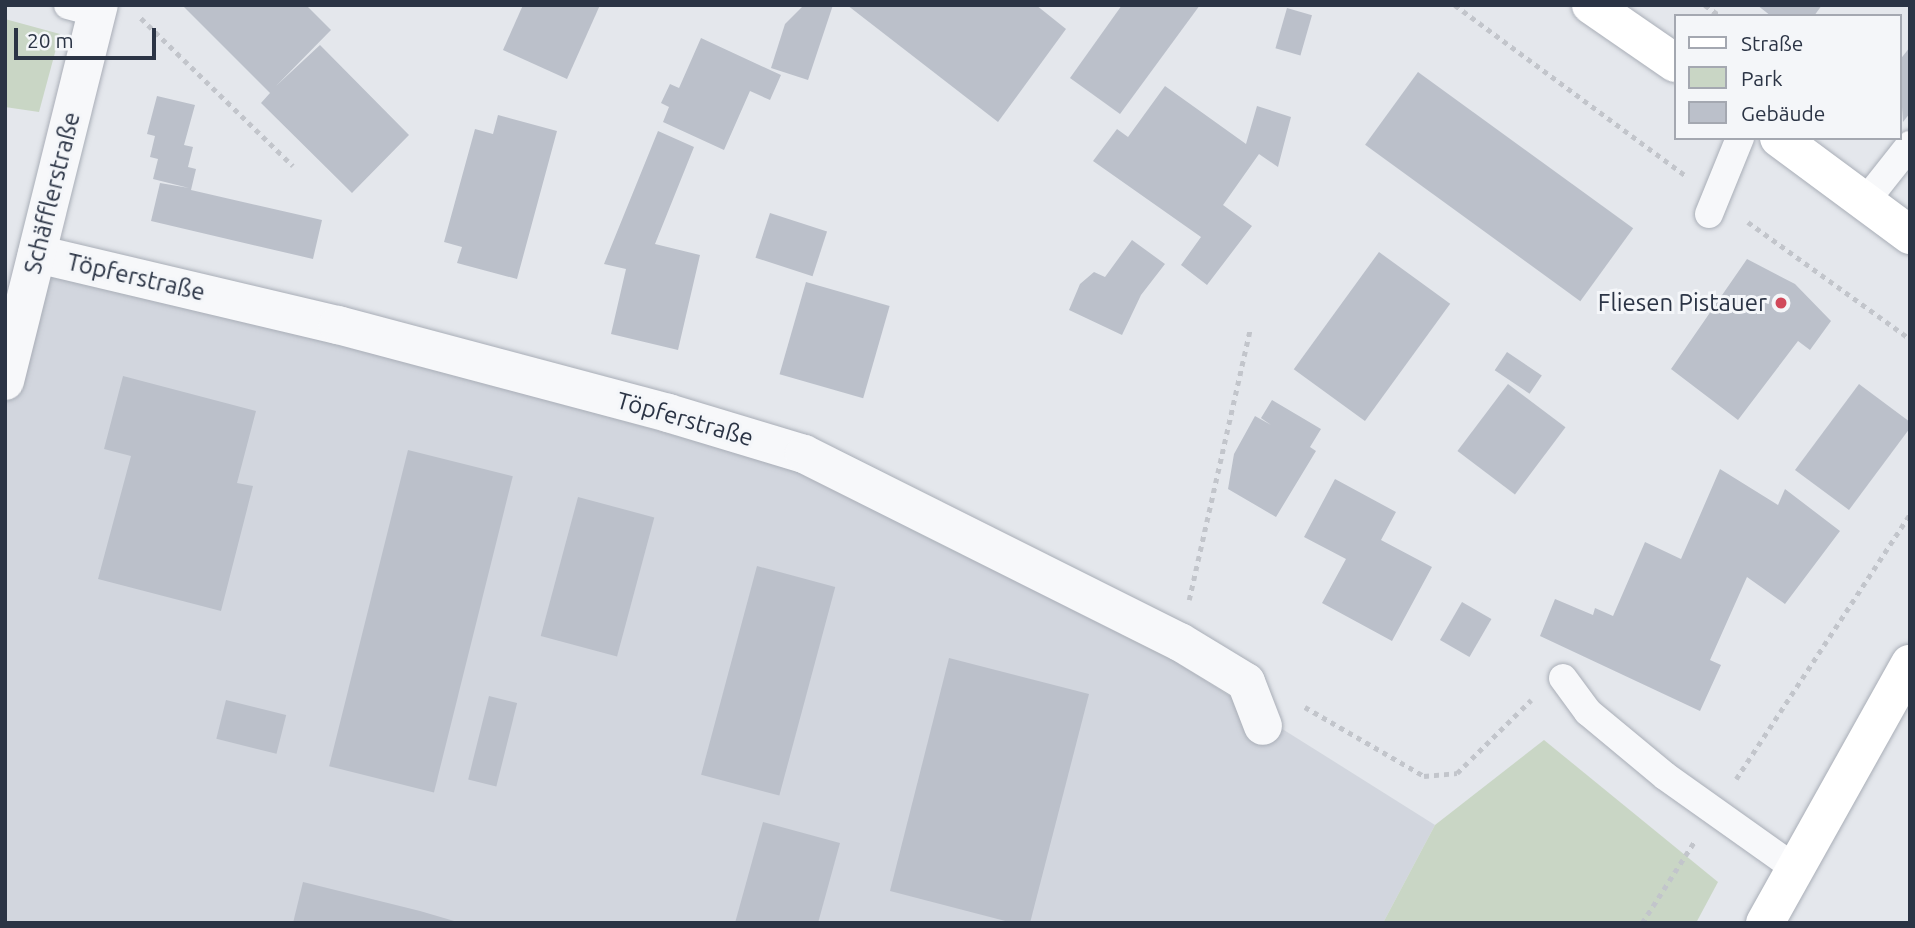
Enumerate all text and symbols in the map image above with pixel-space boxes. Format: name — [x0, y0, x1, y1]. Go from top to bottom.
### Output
scale bar — [18, 14, 159, 58]
legend — [1674, 14, 1901, 140]
text: 20 m — [27, 28, 74, 52]
text: Straße — [1741, 31, 1803, 55]
text: Park — [1741, 66, 1783, 90]
text: Gebäude — [1741, 101, 1825, 125]
street label: Schäfflerstraße — [18, 109, 86, 277]
street label: Töpferstraße — [64, 247, 208, 307]
place label: Fliesen Pistauer — [1598, 289, 1767, 317]
marker: Fliesen Pistauer — [1773, 295, 1789, 311]
street label: Töpferstraße — [613, 386, 757, 452]

